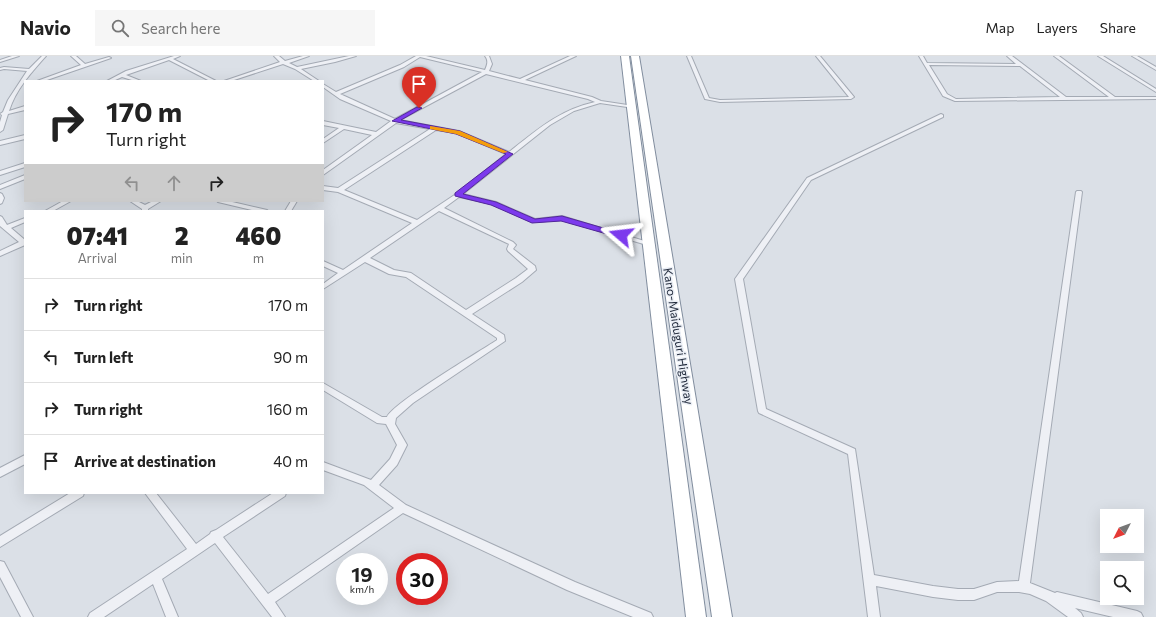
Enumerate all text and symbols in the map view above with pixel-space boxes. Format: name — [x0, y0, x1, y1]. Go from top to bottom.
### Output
search box — [95, 10, 375, 46]
text: Navio — [20, 16, 71, 39]
icon: search — [109, 17, 131, 39]
text: Search here — [141, 19, 220, 37]
text: Map — [986, 19, 1014, 36]
text: Layers — [1036, 19, 1078, 36]
text: Share — [1100, 19, 1136, 36]
pin — [402, 67, 436, 108]
icon: arrive — [408, 73, 430, 95]
text: 170 m — [106, 94, 182, 128]
icon: right — [40, 96, 92, 148]
text: Turn right — [106, 128, 186, 150]
icon: left — [121, 172, 143, 194]
icon: ahead — [163, 172, 185, 194]
icon: right — [205, 172, 227, 194]
position arrow — [600, 214, 642, 256]
text: 07:41 — [67, 221, 128, 250]
text: 2 — [175, 221, 189, 250]
text: 460 — [235, 221, 281, 250]
text: Arrival — [78, 250, 117, 266]
text: min — [171, 250, 193, 266]
text: m — [253, 250, 264, 266]
street label: Kano-Maiduguri Highway — [661, 267, 697, 405]
icon: right — [40, 294, 62, 316]
text: Turn right — [74, 296, 143, 314]
text: 170 m — [268, 296, 308, 314]
icon: left — [40, 346, 62, 368]
text: Turn left — [74, 348, 133, 366]
text: 90 m — [273, 348, 308, 366]
icon: right — [40, 398, 62, 420]
text: Turn right — [74, 400, 143, 418]
text: 160 m — [267, 400, 308, 418]
icon: arrive — [40, 450, 62, 472]
text: Arrive at destination — [74, 452, 216, 470]
text: 40 m — [273, 452, 308, 470]
north arrow — [1100, 509, 1144, 553]
map controls — [1100, 509, 1144, 605]
speed limit sign: 30 — [396, 553, 448, 605]
button: search — [1100, 561, 1144, 605]
text: 19 — [351, 562, 373, 586]
text: km/h — [350, 583, 374, 595]

